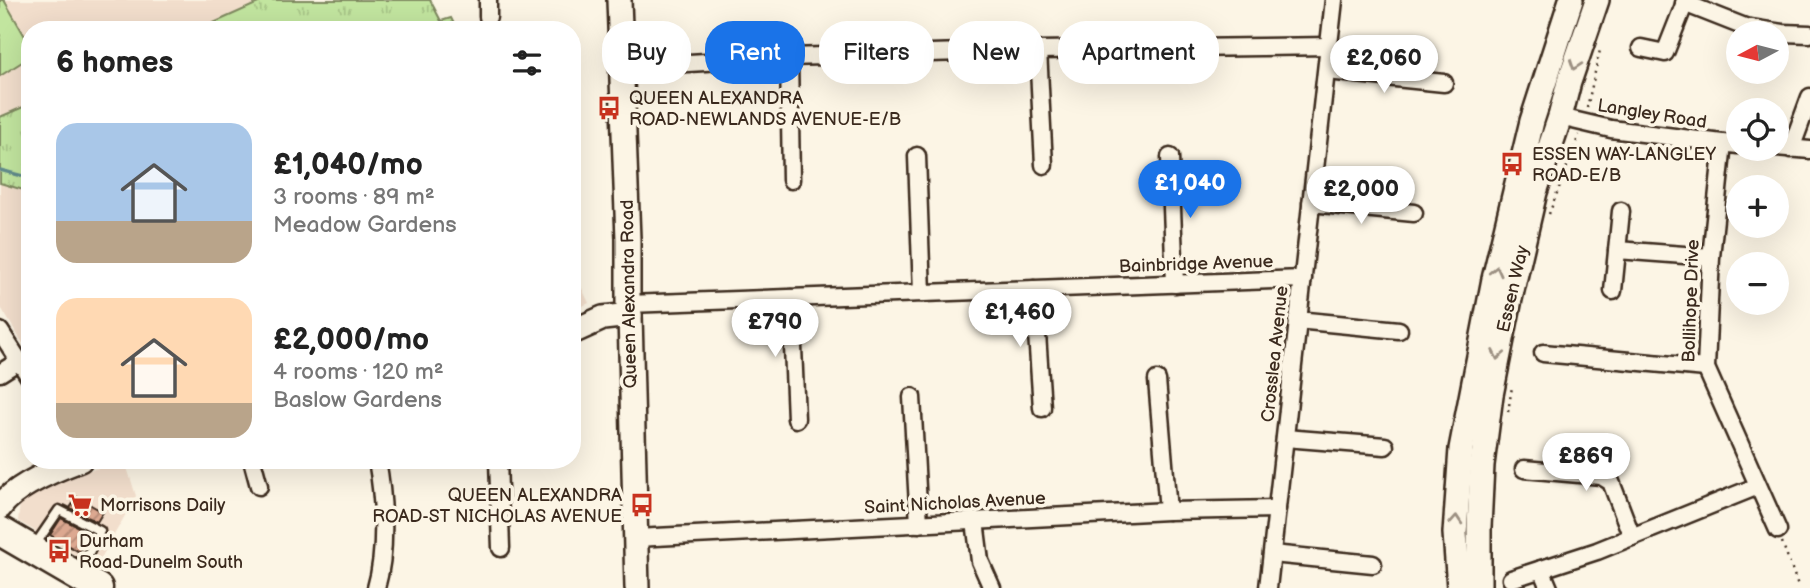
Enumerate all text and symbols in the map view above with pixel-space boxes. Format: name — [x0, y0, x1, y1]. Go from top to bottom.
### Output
chip: Buy — [602, 21, 691, 84]
chip: Rent — [705, 21, 805, 84]
chip: Filters — [819, 21, 934, 84]
chip: New — [948, 21, 1044, 84]
chip: Apartment — [1058, 21, 1219, 84]
north arrow — [1726, 21, 1788, 84]
map controls — [1726, 21, 1789, 315]
pin: £2,060 — [1327, 36, 1441, 95]
icon: filters — [508, 44, 546, 82]
text: £2,060 — [1346, 44, 1422, 72]
text: 6 homes — [56, 45, 173, 81]
one-way arrow — [1569, 58, 1583, 70]
place label: QUEEN ALEXANDRA ROAD-NEWLANDS AVENUE-E/B — [629, 88, 901, 130]
bus stop icon: QUEEN ALEXANDRA ROAD-NEWLANDS AVENUE-E/B — [595, 94, 623, 122]
street label: Langley Road — [1596, 95, 1708, 133]
button: locate — [1726, 98, 1789, 161]
place label: ESSEN WAY-LANGLEY ROAD-E/B — [1532, 144, 1716, 186]
text: £1,040/mo — [273, 147, 423, 183]
bus stop icon: ESSEN WAY-LANGLEY ROAD-E/B — [1498, 150, 1526, 178]
icon: home — [112, 151, 196, 235]
pin: £1,040 — [1133, 160, 1247, 220]
pin: £2,000 — [1304, 166, 1418, 226]
text: £1,040 — [1154, 169, 1226, 197]
text: £2,000 — [1323, 175, 1399, 203]
button: + — [1726, 175, 1789, 238]
text: 3 rooms · 89 m² — [273, 183, 435, 211]
street label: Queen Alexandra Road — [617, 199, 641, 389]
text: Meadow Gardens — [273, 211, 457, 239]
street label: Bollihope Drive — [1678, 239, 1704, 363]
street label: Essen Way — [1493, 243, 1533, 334]
street label: Bainbridge Avenue — [1118, 251, 1274, 277]
button: − — [1726, 252, 1789, 315]
one-way arrow — [1488, 266, 1502, 278]
street label: Crosslea Avenue — [1257, 284, 1293, 423]
pin: £1,460 — [963, 290, 1077, 349]
text: £1,460 — [985, 298, 1055, 326]
pin: £790 — [734, 300, 816, 359]
text: £790 — [748, 308, 802, 336]
text: £2,000/mo — [273, 322, 429, 358]
icon: home — [112, 326, 196, 410]
one-way arrow — [1492, 349, 1507, 361]
text: 4 rooms · 120 m² — [273, 358, 444, 386]
text: Baslow Gardens — [273, 386, 442, 414]
pin: £869 — [1545, 434, 1627, 493]
text: £869 — [1558, 442, 1614, 470]
place label: QUEEN ALEXANDRA ROAD-ST NICHOLAS AVENUE — [372, 485, 622, 527]
street label: Saint Nicholas Avenue — [864, 488, 1047, 518]
supermarket icon: Morrisons Daily — [66, 491, 94, 519]
bus stop icon: QUEEN ALEXANDRA ROAD-ST NICHOLAS AVENUE — [628, 491, 656, 519]
place label: Morrisons Daily — [100, 495, 226, 516]
one-way arrow — [1448, 514, 1463, 525]
place label: Durham Road-Dunelm South — [79, 531, 243, 573]
bus stop icon: Durham Road-Dunelm South — [45, 537, 73, 565]

